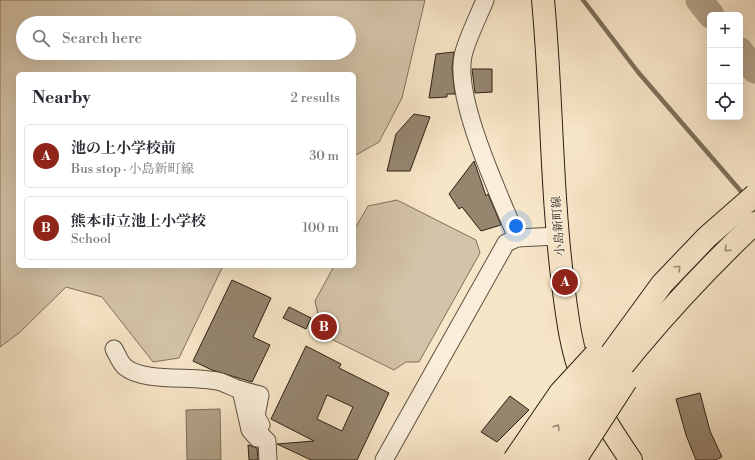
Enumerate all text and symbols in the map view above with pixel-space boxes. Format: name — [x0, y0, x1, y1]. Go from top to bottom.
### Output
map controls — [707, 12, 743, 120]
button: + — [707, 12, 743, 48]
search box — [16, 16, 356, 60]
icon: search — [30, 27, 52, 49]
text: Search here — [62, 29, 142, 48]
button: − — [707, 48, 743, 84]
button: locate — [707, 84, 743, 120]
text: Nearby — [32, 87, 91, 109]
text: 2 results — [291, 90, 340, 106]
text: 池の上小学校前 — [71, 139, 176, 158]
text: A — [41, 148, 51, 164]
text: 30 m — [309, 148, 339, 164]
text: Bus stop · 小島新町線 — [71, 161, 194, 177]
street label: 小島新町線 — [549, 196, 568, 256]
text: 熊本市立池上小学校 — [71, 212, 206, 231]
your location — [506, 216, 526, 236]
text: B — [41, 220, 51, 236]
text: 100 m — [303, 220, 339, 236]
text: School — [71, 231, 111, 247]
one-way arrow — [724, 245, 732, 252]
one-way arrow — [673, 265, 681, 273]
pin: A — [552, 267, 578, 297]
pin: B — [311, 312, 337, 342]
one-way arrow — [553, 424, 560, 431]

